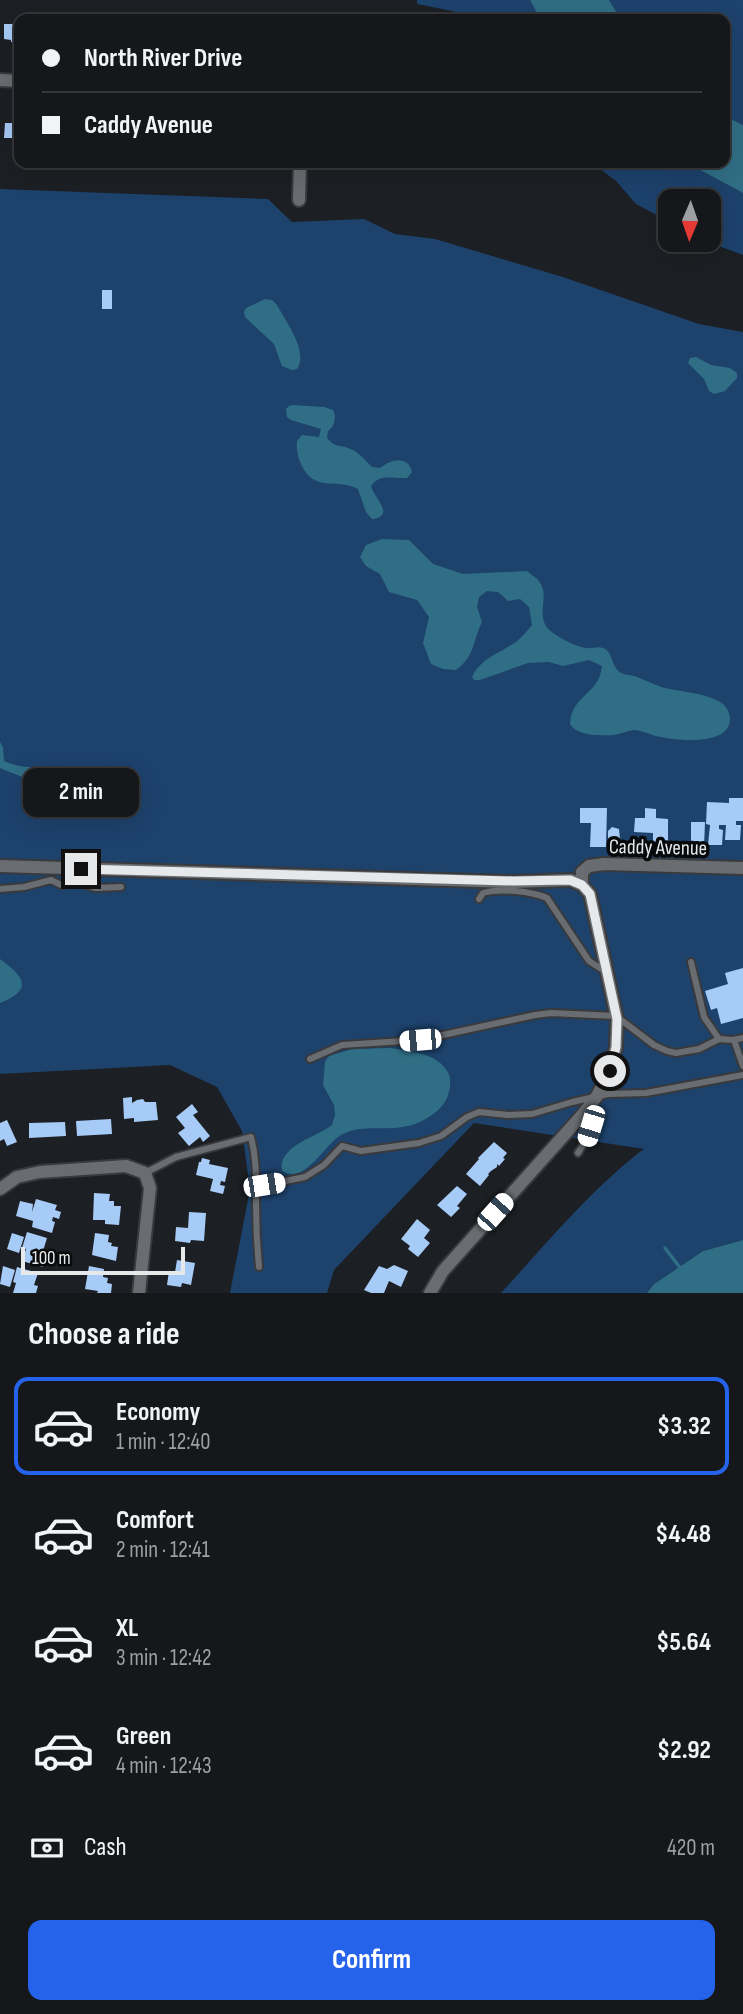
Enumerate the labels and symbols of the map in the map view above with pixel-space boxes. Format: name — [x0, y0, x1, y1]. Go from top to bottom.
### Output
north arrow — [658, 189, 721, 252]
callout: 2 min — [23, 768, 139, 816]
street label: Caddy Avenue — [609, 834, 707, 861]
route end — [65, 853, 97, 885]
car — [399, 1028, 442, 1052]
route start — [594, 1055, 626, 1087]
car — [575, 1103, 608, 1149]
car — [242, 1171, 287, 1199]
car — [474, 1189, 517, 1235]
scale bar — [21, 1244, 186, 1276]

